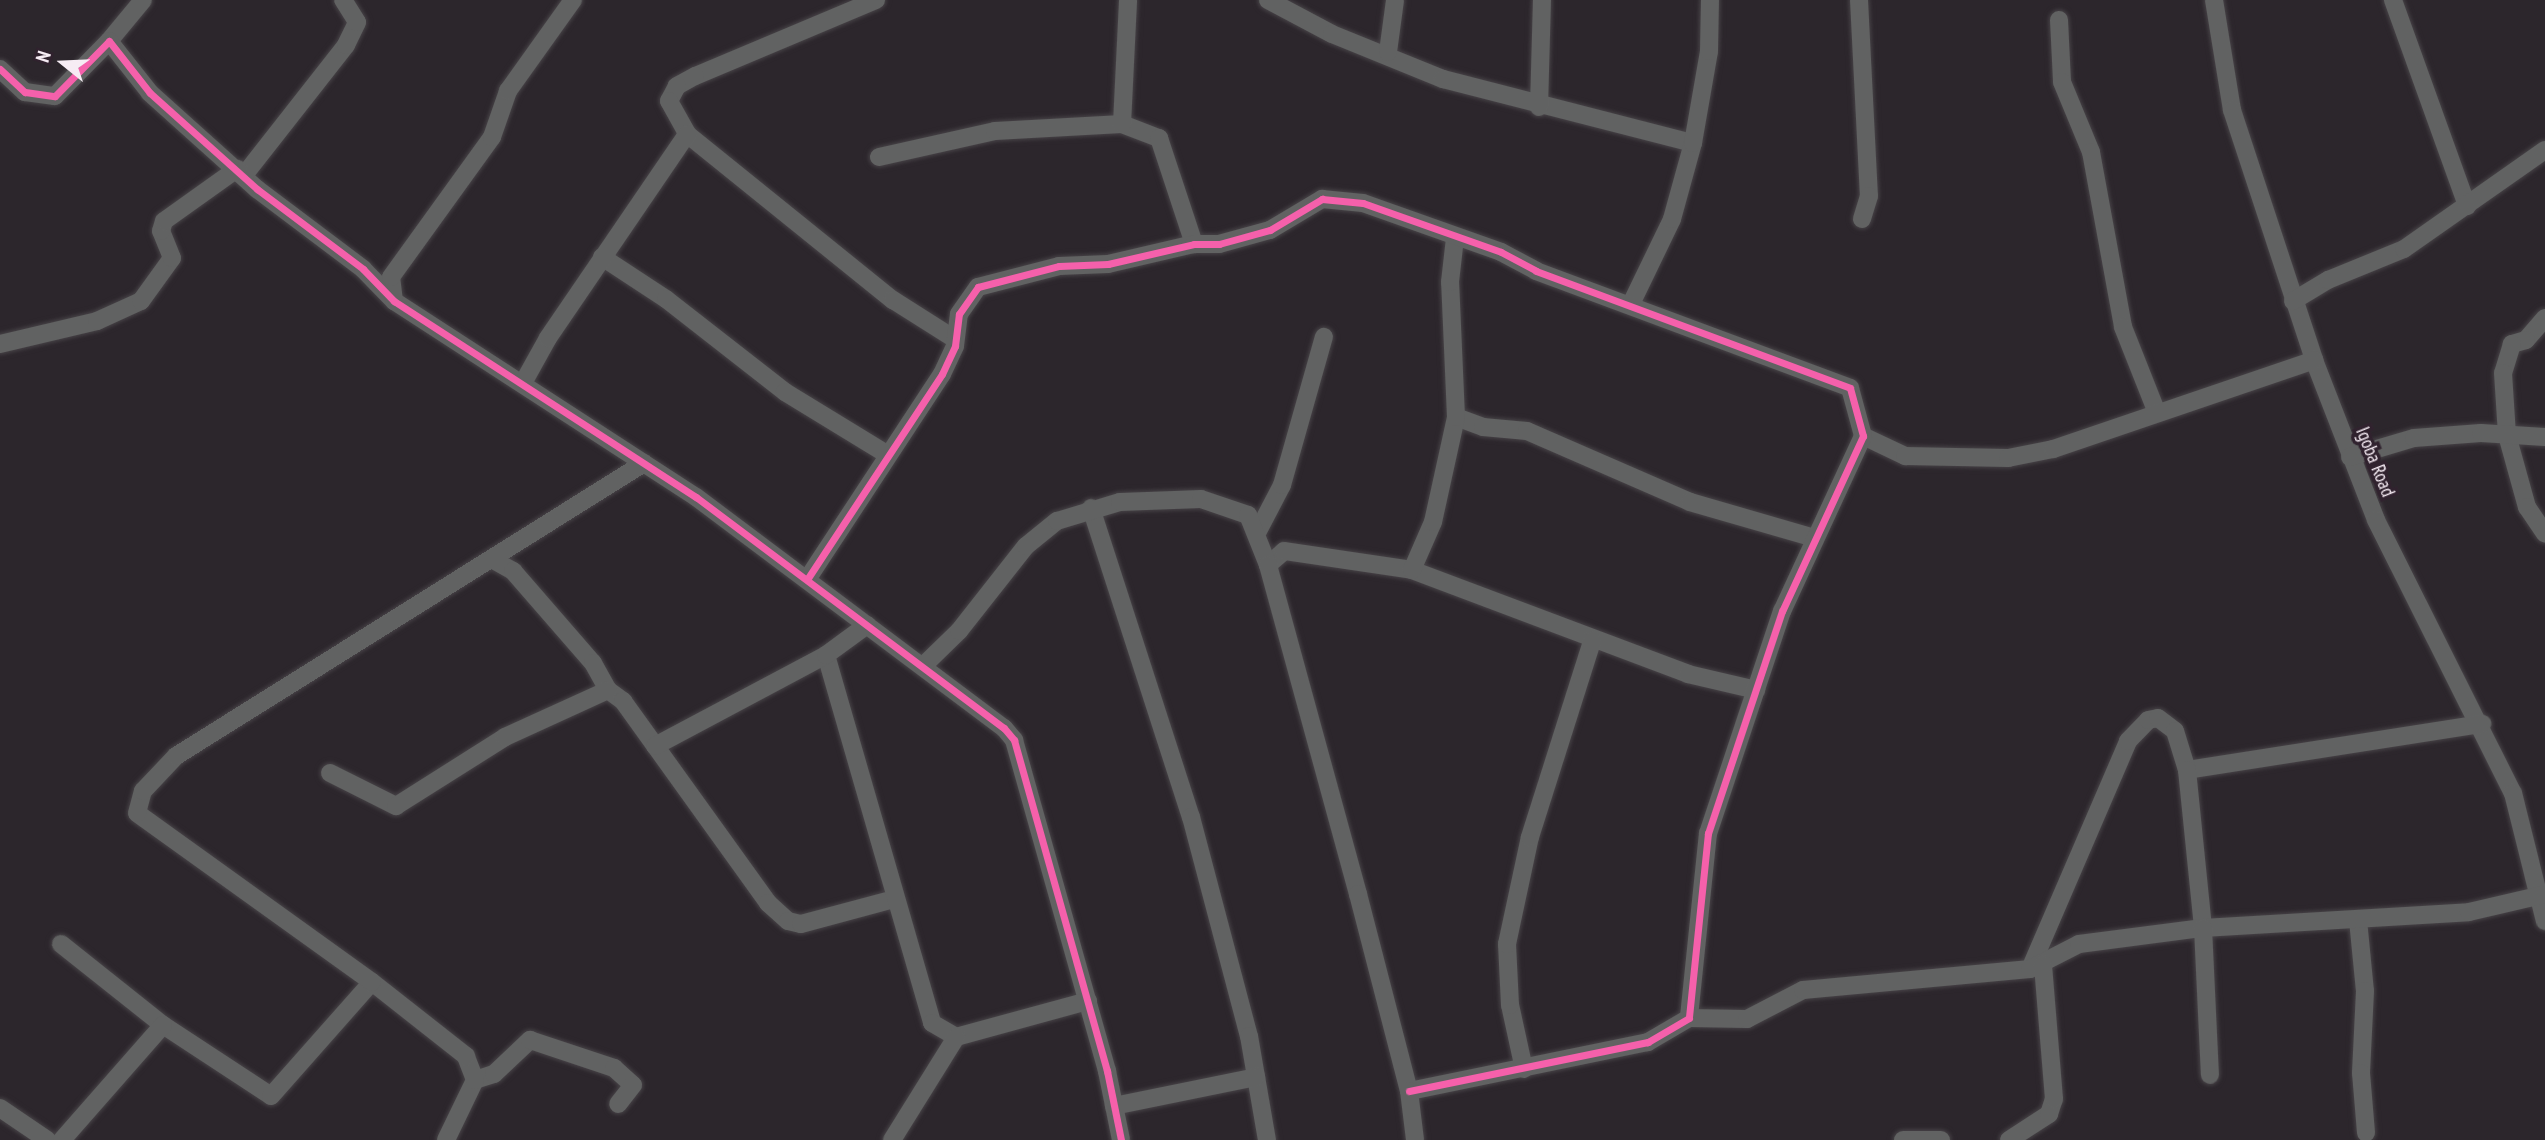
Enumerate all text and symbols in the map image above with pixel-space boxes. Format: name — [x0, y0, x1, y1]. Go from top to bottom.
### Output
north arrow — [28, 28, 98, 98]
text: N — [30, 48, 56, 65]
street label: Igoba Road — [2351, 424, 2399, 500]

